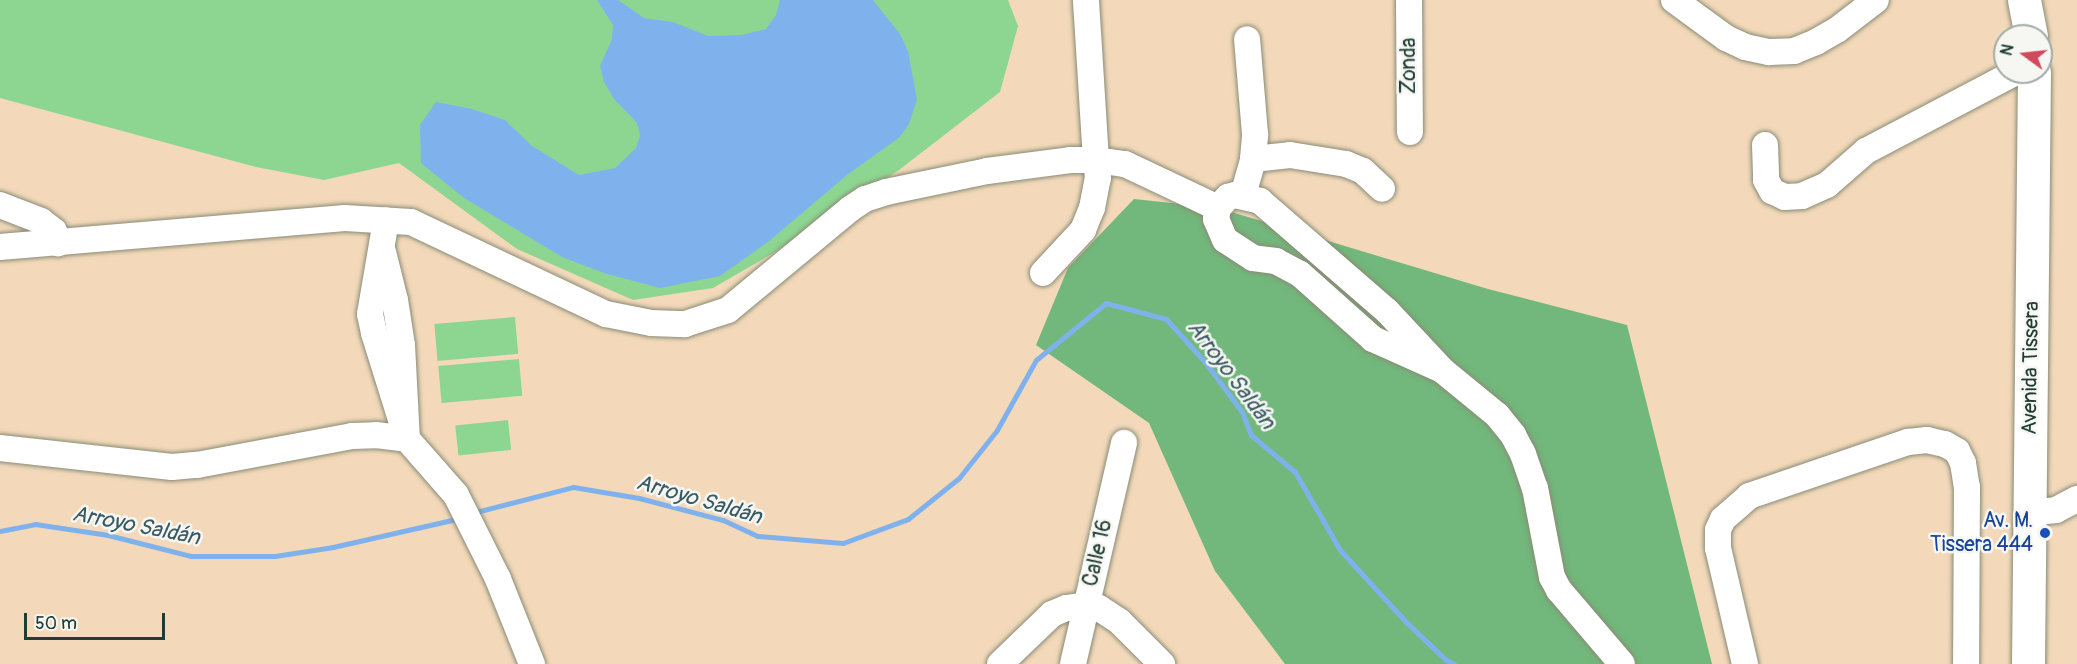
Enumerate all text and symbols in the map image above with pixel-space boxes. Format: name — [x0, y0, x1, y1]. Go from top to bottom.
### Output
north arrow — [1993, 24, 2053, 84]
street label: Zonda — [1396, 38, 1422, 94]
text: N — [1996, 42, 2019, 58]
street label: Avenida Tissera — [2017, 301, 2045, 435]
water label: Arroyo Saldán — [1182, 315, 1280, 435]
water label: Arroyo Saldán — [633, 470, 765, 530]
water label: Arroyo Saldán — [70, 501, 202, 551]
place label: Av. M. Tissera 444 — [1930, 508, 2033, 558]
street label: Calle 16 — [1078, 517, 1118, 589]
marker: Av. M. Tissera 444 — [2038, 526, 2052, 540]
scale bar — [27, 601, 168, 639]
text: 50 m — [35, 612, 77, 635]

